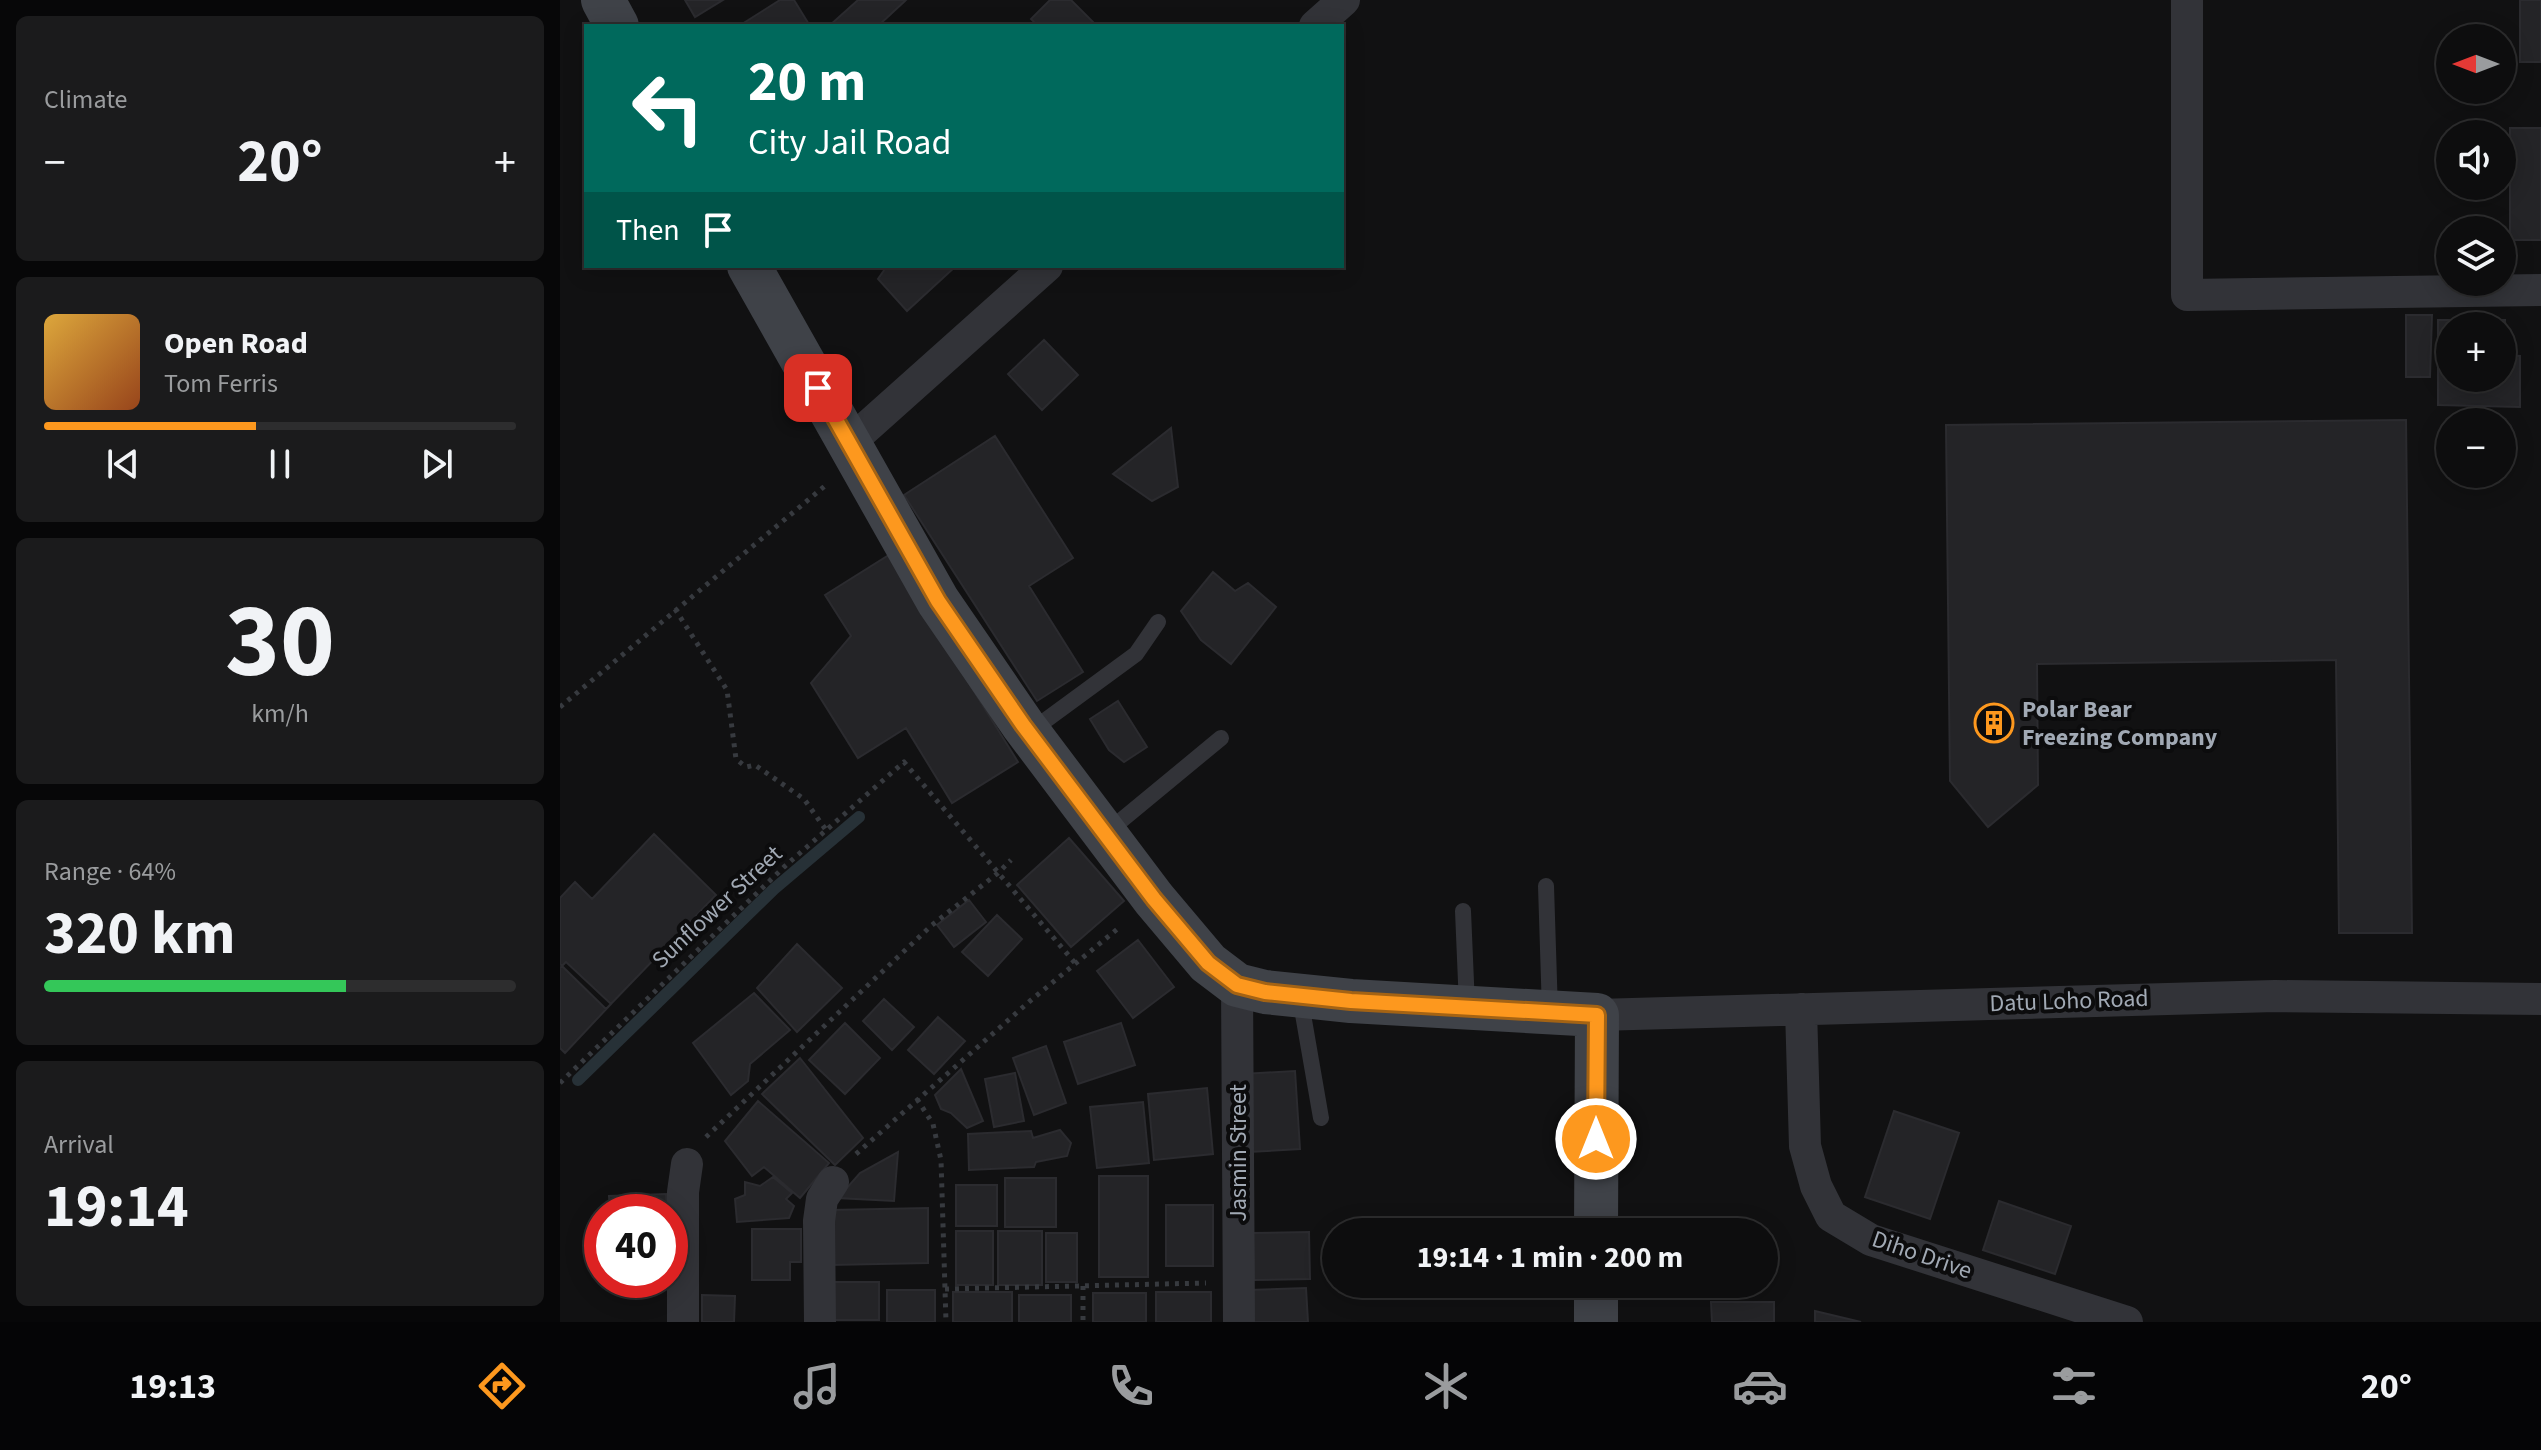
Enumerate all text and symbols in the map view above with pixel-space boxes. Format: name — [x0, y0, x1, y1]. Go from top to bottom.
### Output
north arrow — [2436, 24, 2516, 104]
map controls — [2436, 24, 2516, 488]
text: 20 m — [748, 43, 866, 122]
icon: left — [616, 56, 720, 160]
text: Climate — [44, 81, 128, 118]
text: City Jail Road — [748, 117, 951, 168]
text: 20° — [237, 120, 323, 205]
button: sound — [2436, 120, 2516, 200]
text: − — [44, 132, 66, 195]
text: + — [494, 132, 516, 195]
icon: arrive — [696, 208, 740, 252]
text: Then — [616, 209, 680, 252]
button: layers — [2436, 216, 2516, 296]
button: + — [2436, 312, 2516, 392]
text: Open Road — [164, 322, 308, 365]
pin — [784, 354, 852, 422]
text: Tom Ferris — [164, 365, 278, 402]
icon: arrive — [796, 366, 840, 410]
button: − — [2436, 408, 2516, 488]
icon: previous — [101, 442, 145, 486]
icon: pause — [258, 442, 302, 486]
icon: next — [415, 442, 459, 486]
text: 30 — [225, 569, 335, 717]
place label: Polar Bear Freezing Company — [2022, 692, 2218, 755]
text: km/h — [251, 695, 309, 732]
building icon: Polar Bear Freezing Company — [1973, 702, 2015, 744]
street label: Sunflower Street — [644, 837, 790, 977]
text: Range · 64% — [44, 853, 176, 890]
text: 320 km — [44, 892, 235, 977]
street label: Datu Loho Road — [1989, 981, 2149, 1021]
street label: Jasmin Street — [1221, 1084, 1256, 1222]
position arrow — [1554, 1097, 1638, 1181]
text: Arrival — [44, 1126, 114, 1163]
text: 19:14 — [44, 1165, 189, 1250]
speed limit sign: 40 — [584, 1194, 688, 1298]
street label: Diho Drive — [1867, 1222, 1977, 1288]
text: 19:14 · 1 min · 200 m — [1417, 1236, 1683, 1279]
icon: directions — [474, 1358, 530, 1414]
icon: music — [789, 1358, 845, 1414]
icon: phone — [1103, 1358, 1159, 1414]
icon: climate — [1418, 1358, 1474, 1414]
icon: car — [1732, 1358, 1788, 1414]
icon: filters — [2046, 1358, 2102, 1414]
text: 19:13 — [129, 1361, 216, 1412]
text: 20° — [2361, 1361, 2412, 1412]

